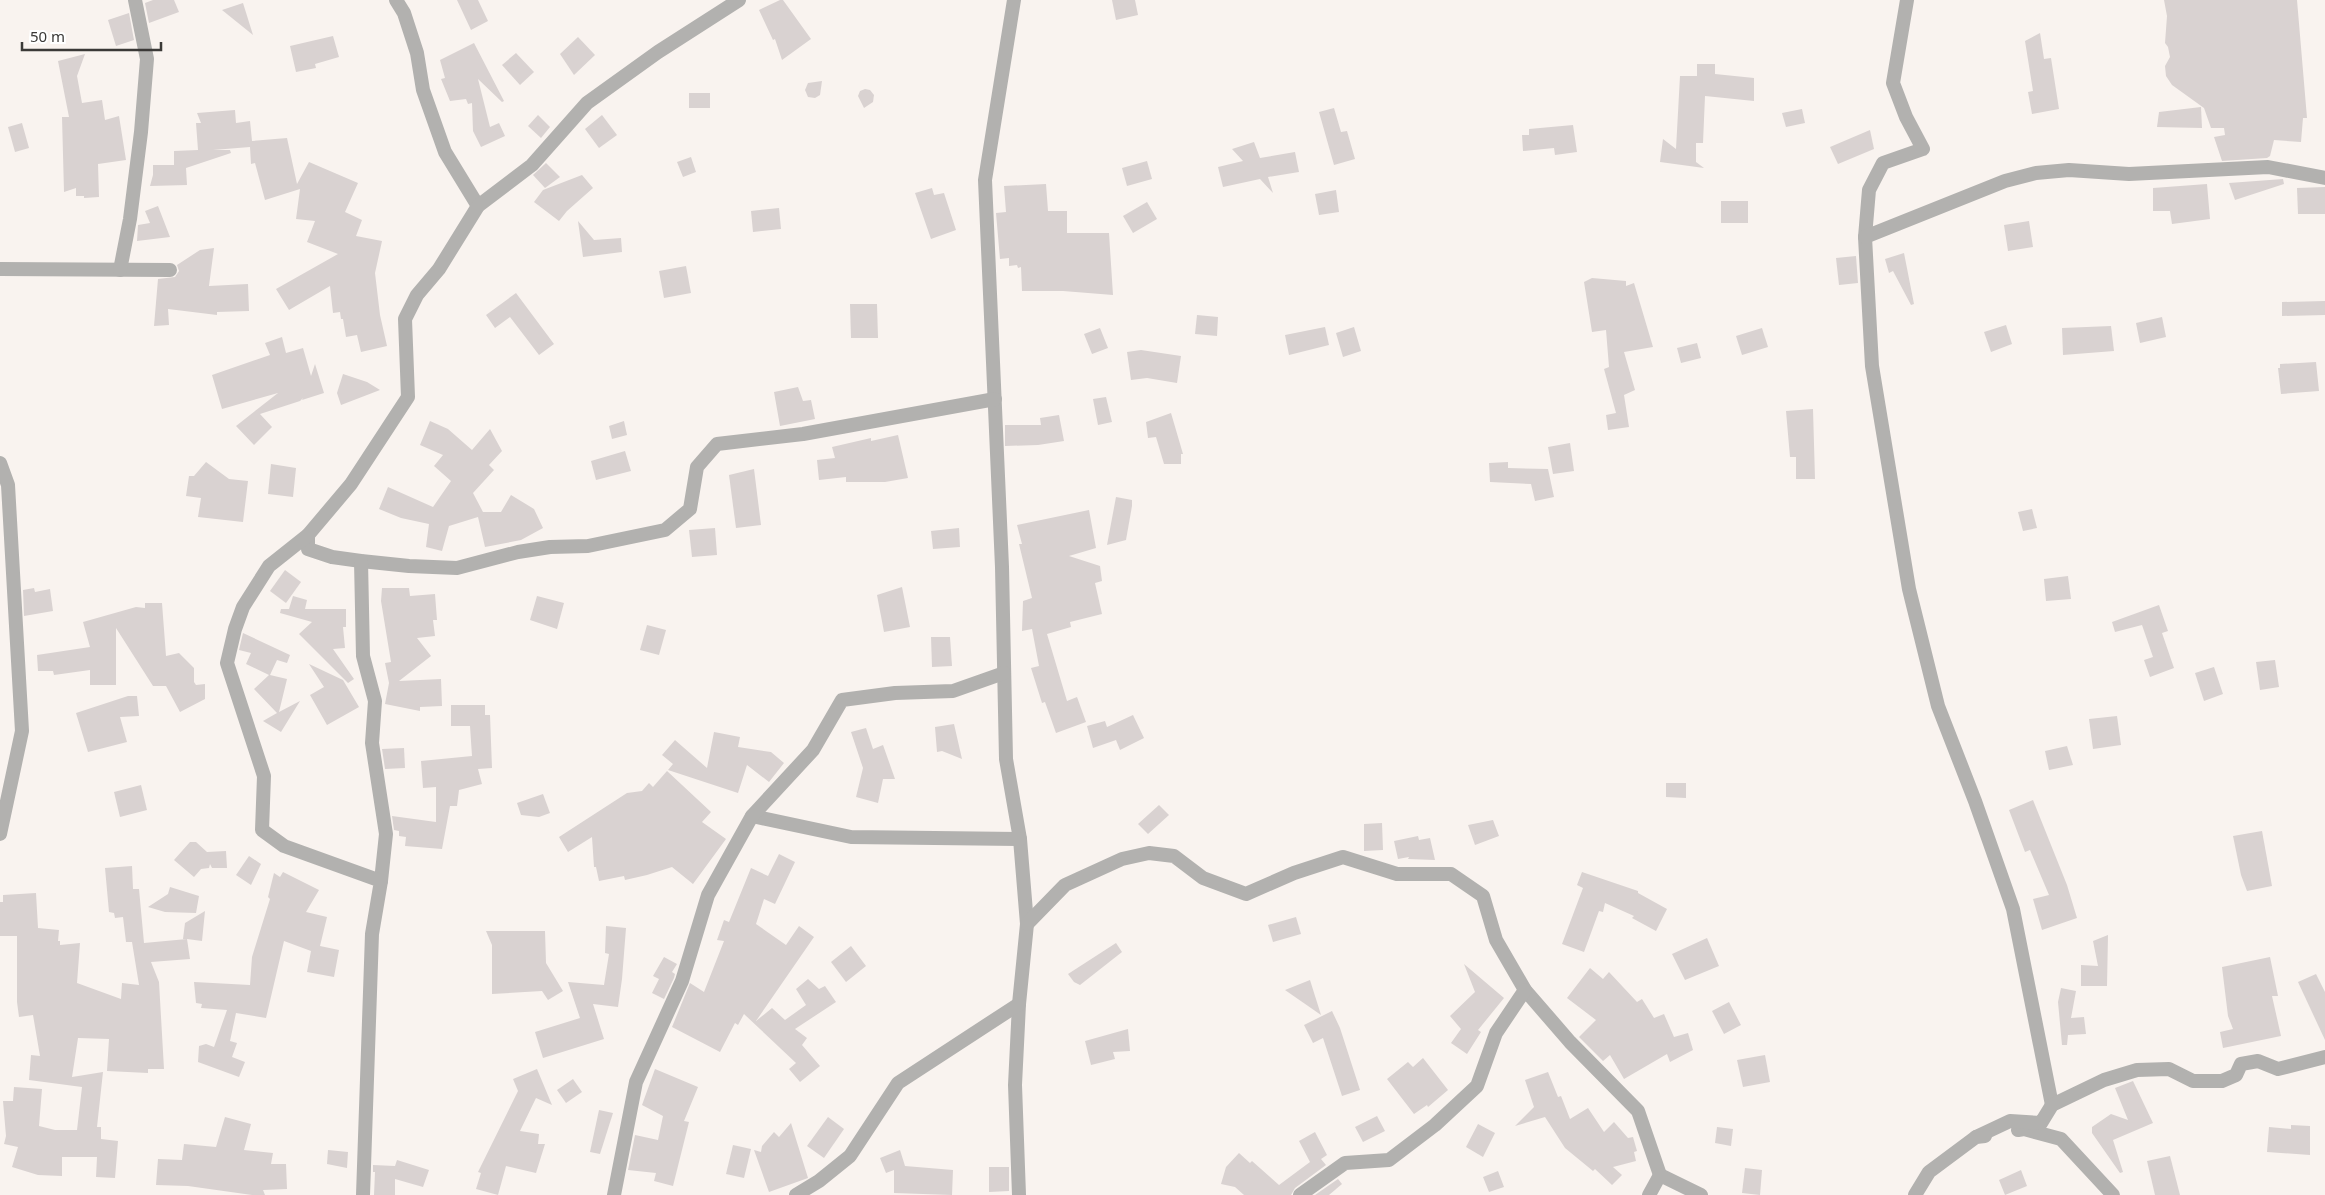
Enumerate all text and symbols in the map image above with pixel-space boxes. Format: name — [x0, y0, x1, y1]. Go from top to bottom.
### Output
scale bar — [22, 20, 161, 52]
text: 50 m — [30, 26, 65, 46]

